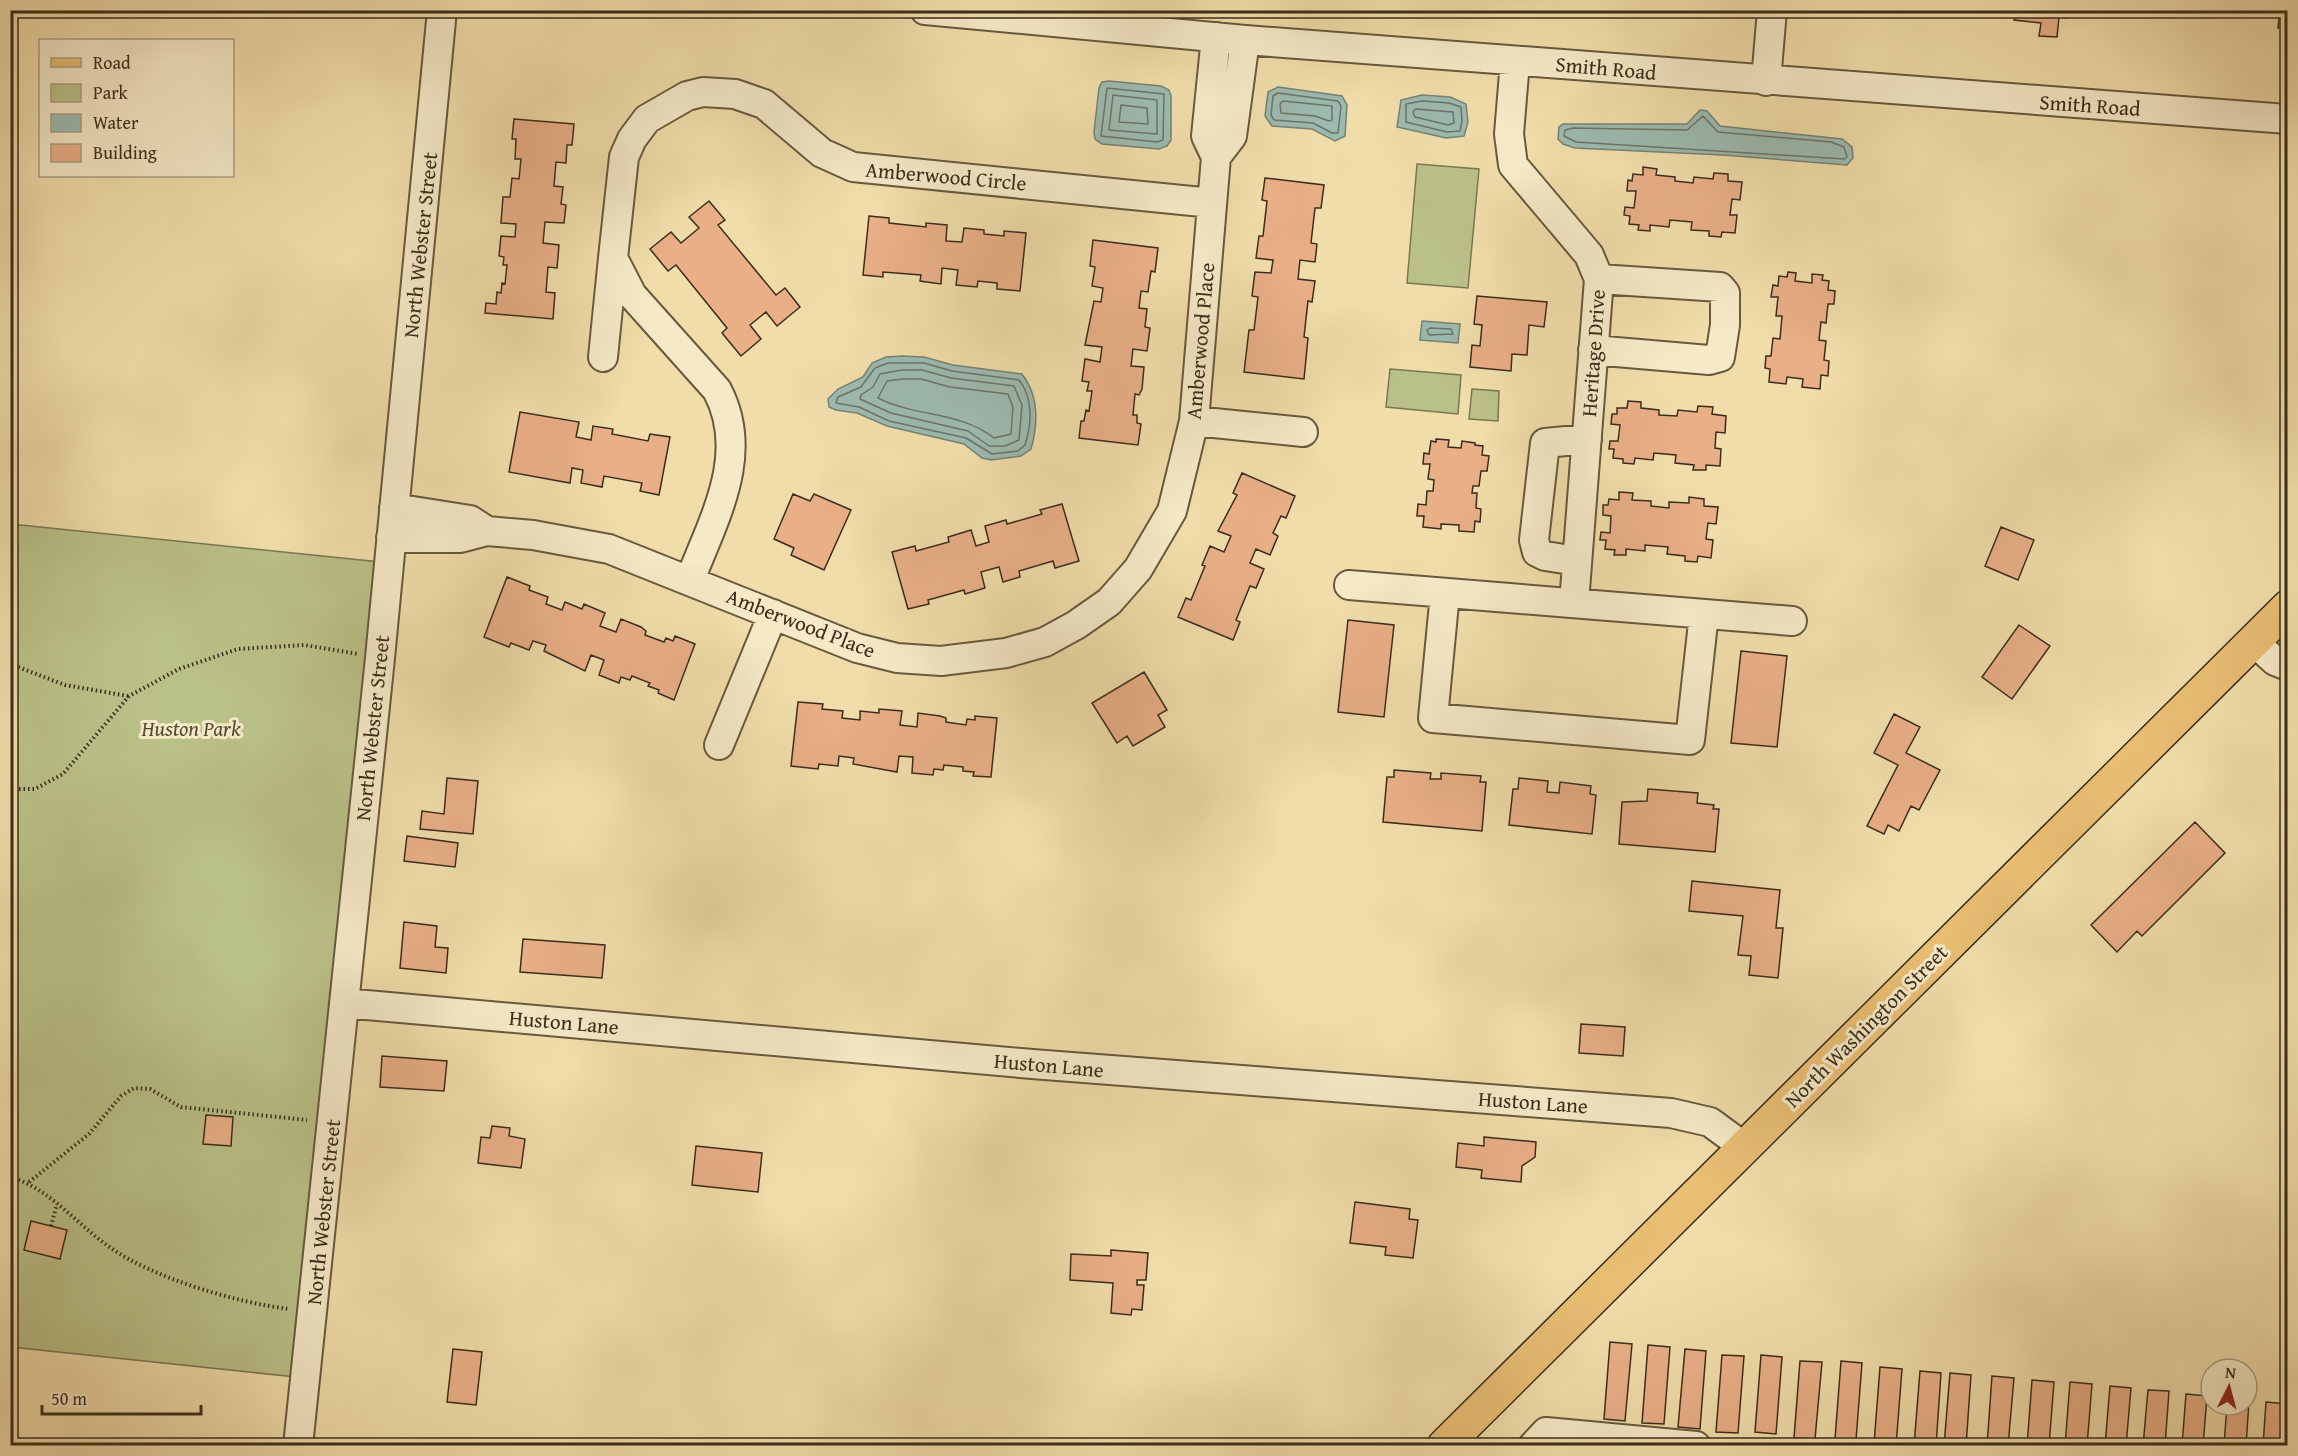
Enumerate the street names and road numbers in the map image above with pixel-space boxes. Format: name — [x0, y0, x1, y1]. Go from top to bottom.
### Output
street label: Smith Road — [1554, 48, 1658, 88]
street label: Smith Road — [2039, 86, 2142, 124]
street label: North Webster Street — [395, 150, 445, 339]
street label: Amberwood Circle — [864, 154, 1028, 198]
street label: Amberwood Place — [1178, 261, 1222, 421]
street label: Heritage Drive — [1573, 288, 1613, 418]
street label: Amberwood Place — [722, 580, 880, 666]
street label: North Webster Street — [347, 633, 397, 822]
street label: North Washington Street — [1777, 937, 1955, 1115]
street label: Huston Lane — [508, 1002, 620, 1042]
street label: Huston Lane — [993, 1045, 1105, 1085]
street label: Huston Lane — [1477, 1083, 1589, 1121]
street label: North Webster Street — [298, 1117, 348, 1306]

